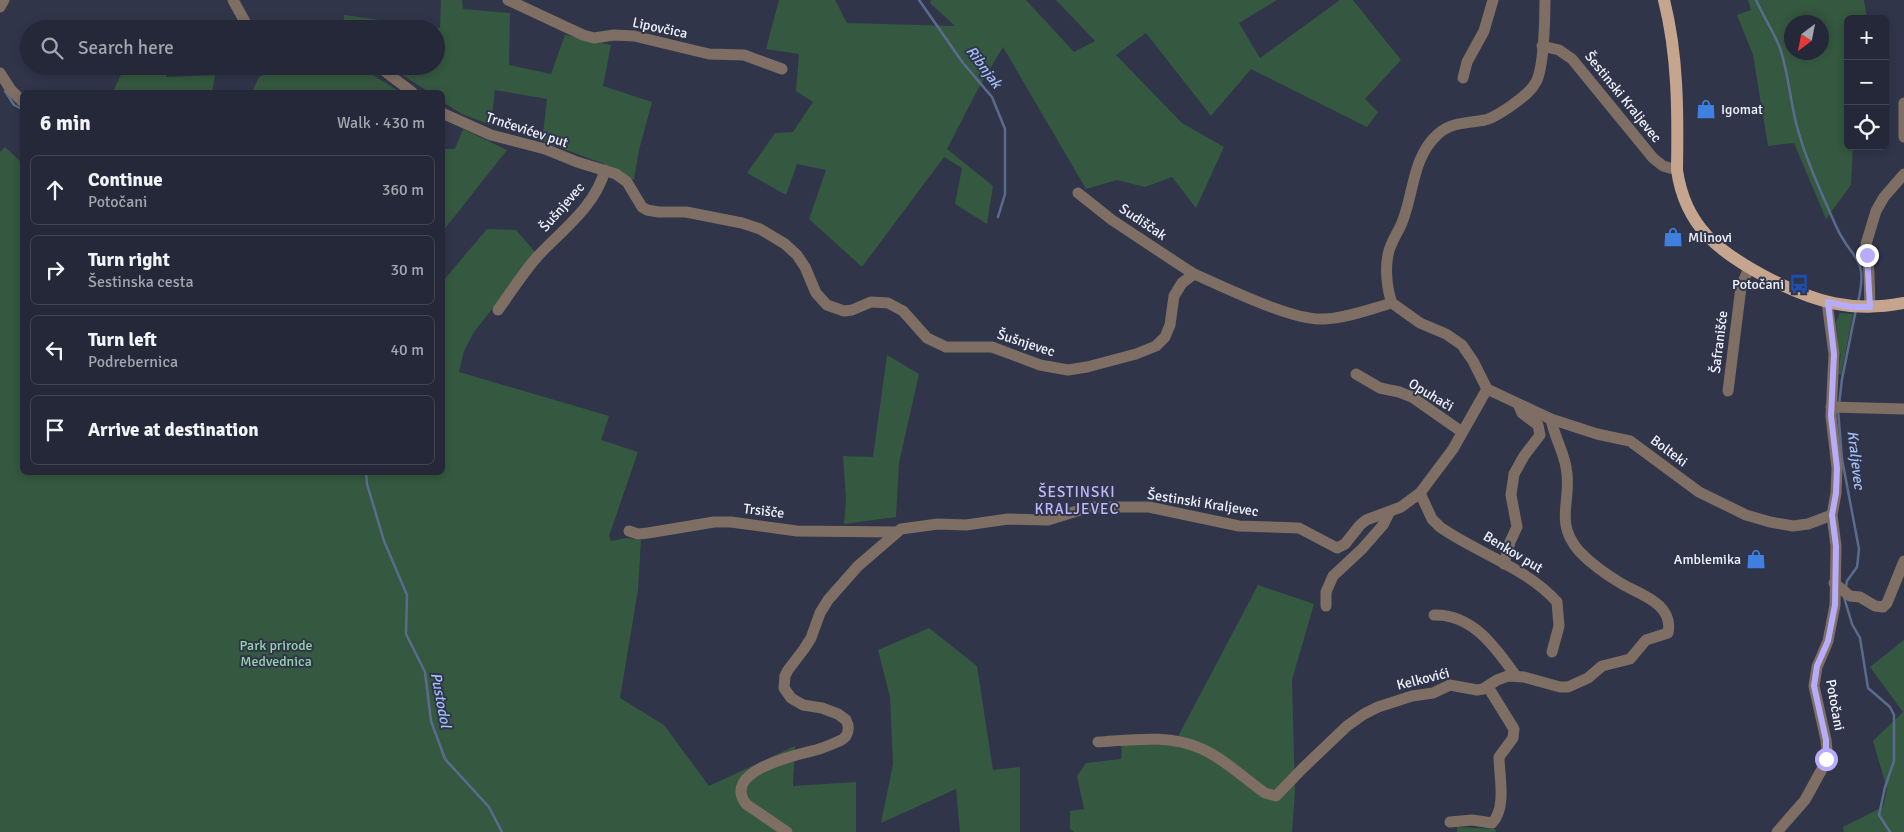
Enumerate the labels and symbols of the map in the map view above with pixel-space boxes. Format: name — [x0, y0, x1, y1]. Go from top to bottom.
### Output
street label: Lipovčica — [631, 14, 689, 42]
north arrow — [1784, 15, 1829, 60]
water label: Ribnjak — [962, 42, 1007, 93]
street label: Šestinski Kraljevec — [1581, 48, 1665, 146]
shop icon: Igomat — [1695, 98, 1717, 120]
place label: Igomat — [1721, 101, 1763, 118]
street label: Trnčevićev put — [484, 109, 570, 151]
street label: Šušnjevec — [536, 179, 588, 235]
street label: Sudiščak — [1116, 200, 1170, 244]
shop icon: Mlinovi — [1662, 226, 1684, 248]
place label: Mlinovi — [1688, 229, 1732, 246]
route end — [1856, 244, 1879, 267]
bus stop icon: Potočani — [1788, 273, 1810, 295]
place label: Potočani — [1732, 276, 1784, 293]
street label: Šafranišće — [1707, 310, 1731, 374]
street label: Šušnjevec — [995, 326, 1057, 360]
street label: Opuhači — [1405, 375, 1457, 415]
water label: Kraljevec — [1843, 430, 1869, 491]
street label: Bolteki — [1647, 432, 1691, 470]
district label: ŠESTINSKI KRALJEVEC — [1034, 482, 1120, 518]
street label: Šestinski Kraljevec — [1146, 486, 1260, 520]
street label: Trsišče — [743, 500, 785, 522]
street label: Benkov put — [1480, 528, 1546, 576]
shop icon: Amblemika — [1745, 548, 1767, 570]
place label: Amblemika — [1674, 551, 1741, 568]
park label: Park prirode Medvednica — [239, 637, 313, 670]
street label: Kelkovići — [1395, 664, 1451, 694]
water label: Pustodol — [427, 671, 455, 731]
street label: Potočani — [1822, 678, 1848, 732]
route start — [1815, 748, 1838, 771]

